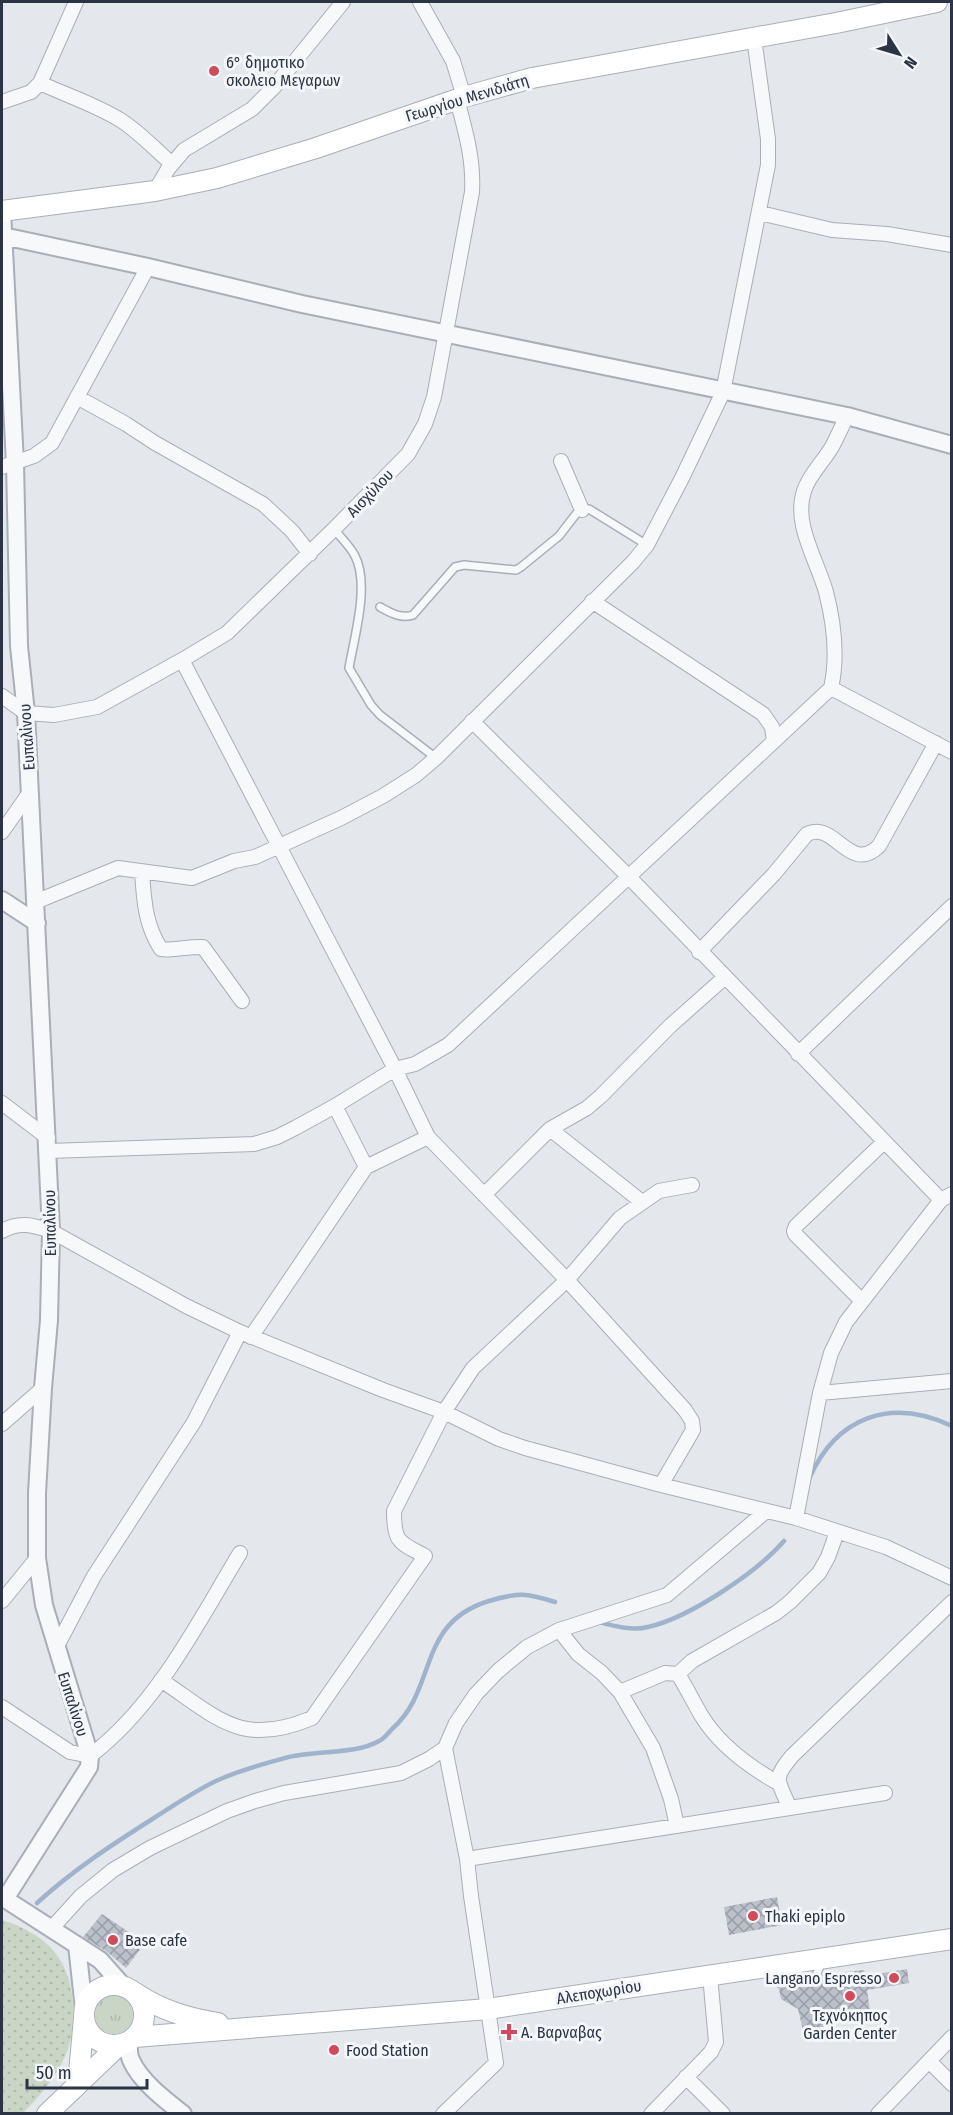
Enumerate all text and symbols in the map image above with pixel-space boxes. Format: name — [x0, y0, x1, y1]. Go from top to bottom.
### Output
north arrow — [869, 24, 929, 84]
place label: 6° δημοτικο σκολειο Μεγαρων — [226, 53, 340, 90]
text: N — [900, 53, 921, 72]
marker: 6° δημοτικο σκολειο Μεγαρων — [207, 64, 221, 78]
street label: Γεωργίου Μενιδιάτη — [403, 70, 531, 126]
street label: Αισχύλου — [343, 465, 397, 521]
street label: Ευπαλίνου — [15, 703, 39, 771]
street label: Ευπαλίνου — [40, 1189, 60, 1257]
street label: Ευπαλίνου — [54, 1669, 92, 1739]
place label: Thaki epiplo — [765, 1907, 845, 1926]
marker: Thaki epiplo — [746, 1909, 760, 1923]
place label: Base cafe — [125, 1931, 187, 1950]
marker: Base cafe — [106, 1933, 120, 1947]
place label: Langano Espresso — [765, 1969, 882, 1988]
marker: Langano Espresso — [887, 1971, 901, 1985]
street label: Αλεποχωρίου — [555, 1976, 643, 2008]
marker: Τεχνόκηπος Garden Center — [843, 1989, 857, 2003]
place label: Τεχνόκηπος Garden Center — [803, 2006, 897, 2043]
place label: Α. Βαρναβας — [521, 2023, 602, 2042]
marker: Α. Βαρναβας — [502, 2025, 516, 2039]
place label: Food Station — [346, 2041, 429, 2060]
marker: Food Station — [327, 2043, 341, 2057]
scale bar — [27, 2052, 147, 2090]
text: 50 m — [36, 2062, 72, 2084]

